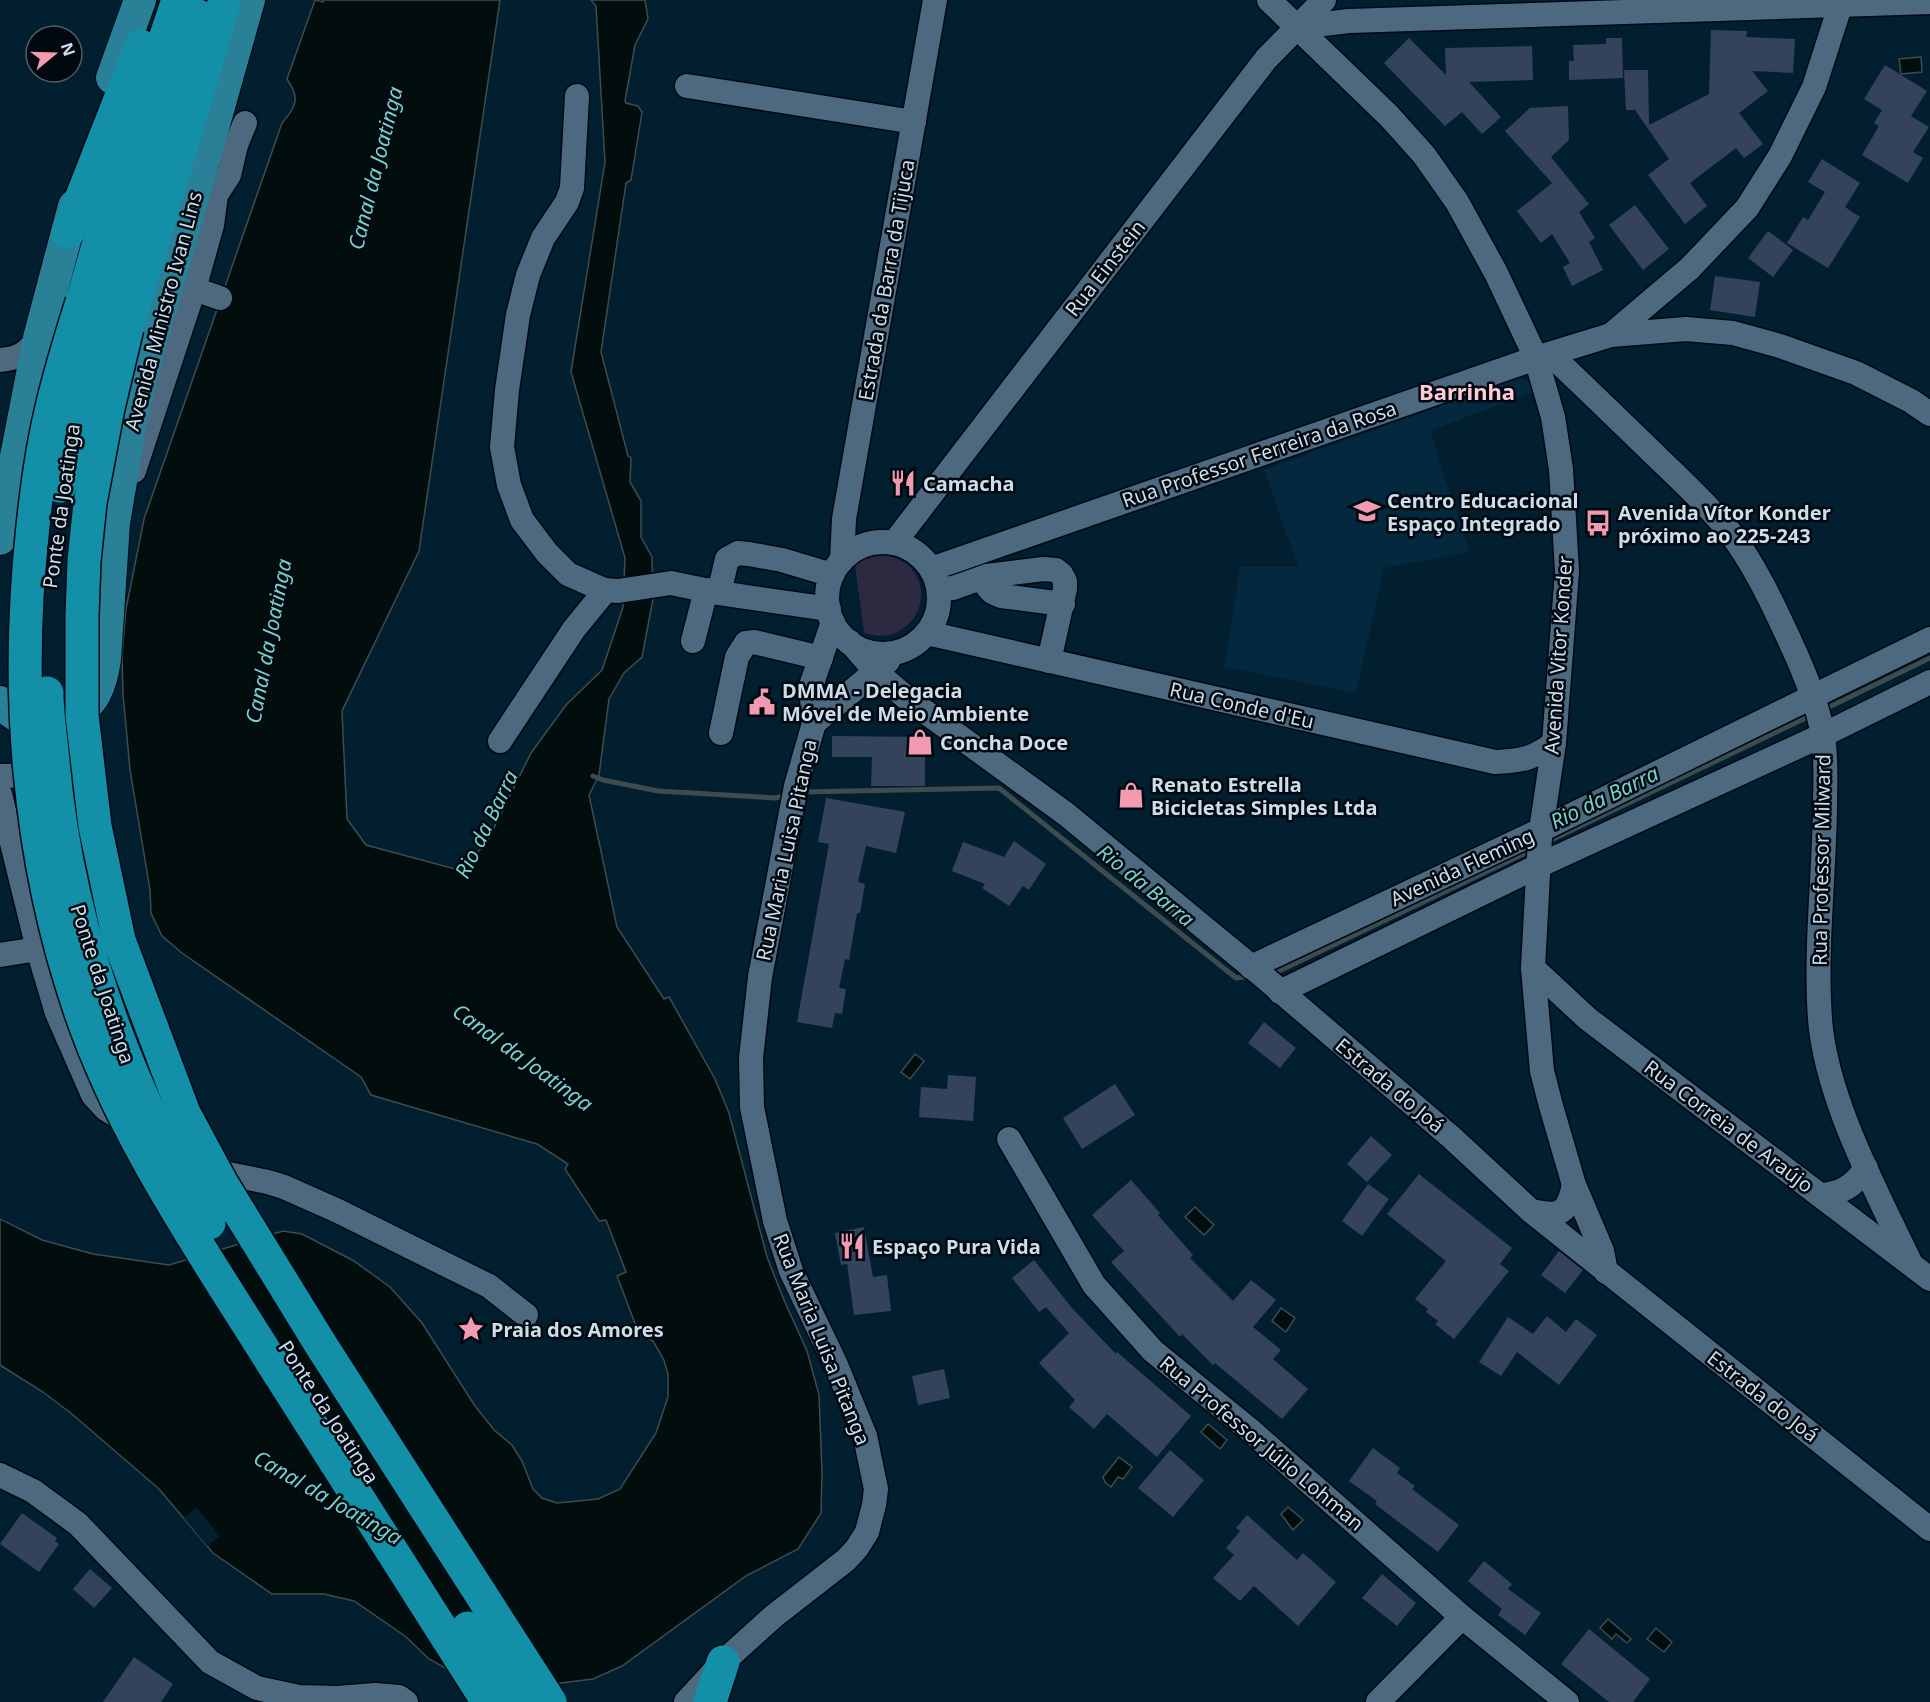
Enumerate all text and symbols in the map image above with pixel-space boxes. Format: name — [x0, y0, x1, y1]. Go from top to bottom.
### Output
north arrow — [24, 24, 84, 84]
text: N — [56, 39, 81, 59]
water label: Canal da Joatinga — [341, 84, 409, 252]
street label: Estrada da Barra da Tijuca — [851, 157, 921, 403]
street label: Avenida Ministro Ivan Lins — [118, 188, 208, 434]
street label: Rua Einstein — [1059, 214, 1151, 322]
district label: Barrinha — [1419, 376, 1515, 406]
street label: Rua Professor Ferreira da Rosa — [1118, 394, 1400, 514]
street label: Ponte da Joatinga — [36, 422, 86, 590]
restaurant icon: Camacha — [888, 468, 918, 498]
place label: Camacha — [923, 470, 1015, 497]
place label: Centro Educacional Espaço Integrado — [1387, 487, 1579, 537]
school or university icon: Centro Educacional Espaço Integrado — [1352, 496, 1382, 526]
place label: Avenida Vítor Konder próximo ao 225-243 — [1618, 499, 1831, 549]
bus stop icon: Avenida Vítor Konder próximo ao 225-243 — [1583, 508, 1613, 538]
street label: Avenida Vitor Konder — [1538, 555, 1578, 755]
water label: Canal da Joatinga — [238, 556, 298, 726]
street label: Rua Conde d'Eu — [1167, 675, 1317, 735]
place label: DMMA - Delegacia Móvel de Meio Ambiente — [782, 677, 1029, 727]
public building icon: DMMA - Delegacia Móvel de Meio Ambiente — [747, 687, 777, 717]
shop icon: Concha Doce — [905, 727, 935, 757]
place label: Concha Doce — [940, 729, 1068, 756]
street label: Rua Maria Luisa Pitanga — [749, 737, 823, 963]
street label: Rua Professor Milward — [1806, 754, 1836, 966]
water label: Rio da Barra — [1545, 759, 1663, 835]
water label: Rio da Barra — [448, 765, 524, 883]
place label: Renato Estrella Bicicletas Simples Ltda — [1151, 771, 1377, 821]
shop icon: Renato Estrella Bicicletas Simples Ltda — [1116, 780, 1146, 810]
street label: Avenida Fleming — [1386, 822, 1538, 912]
water label: Rio da Barra — [1092, 837, 1200, 933]
street label: Ponte da Joatinga — [65, 901, 141, 1067]
water label: Canal da Joatinga — [447, 997, 599, 1117]
street label: Estrada do Joá — [1330, 1032, 1450, 1138]
street label: Rua Correia de Araújo — [1639, 1053, 1819, 1199]
street label: Rua Maria Luisa Pitanga — [767, 1229, 877, 1449]
restaurant icon: Espaço Pura Vida — [837, 1231, 867, 1261]
place label: Espaço Pura Vida — [872, 1233, 1041, 1260]
place icon: Praia dos Amores — [456, 1314, 486, 1344]
place label: Praia dos Amores — [491, 1316, 664, 1343]
street label: Ponte da Joatinga — [272, 1335, 386, 1489]
street label: Estrada do Joá — [1702, 1344, 1824, 1448]
street label: Rua Professor Júlio Lohman — [1154, 1349, 1370, 1537]
water label: Canal da Joatinga — [249, 1443, 407, 1551]

